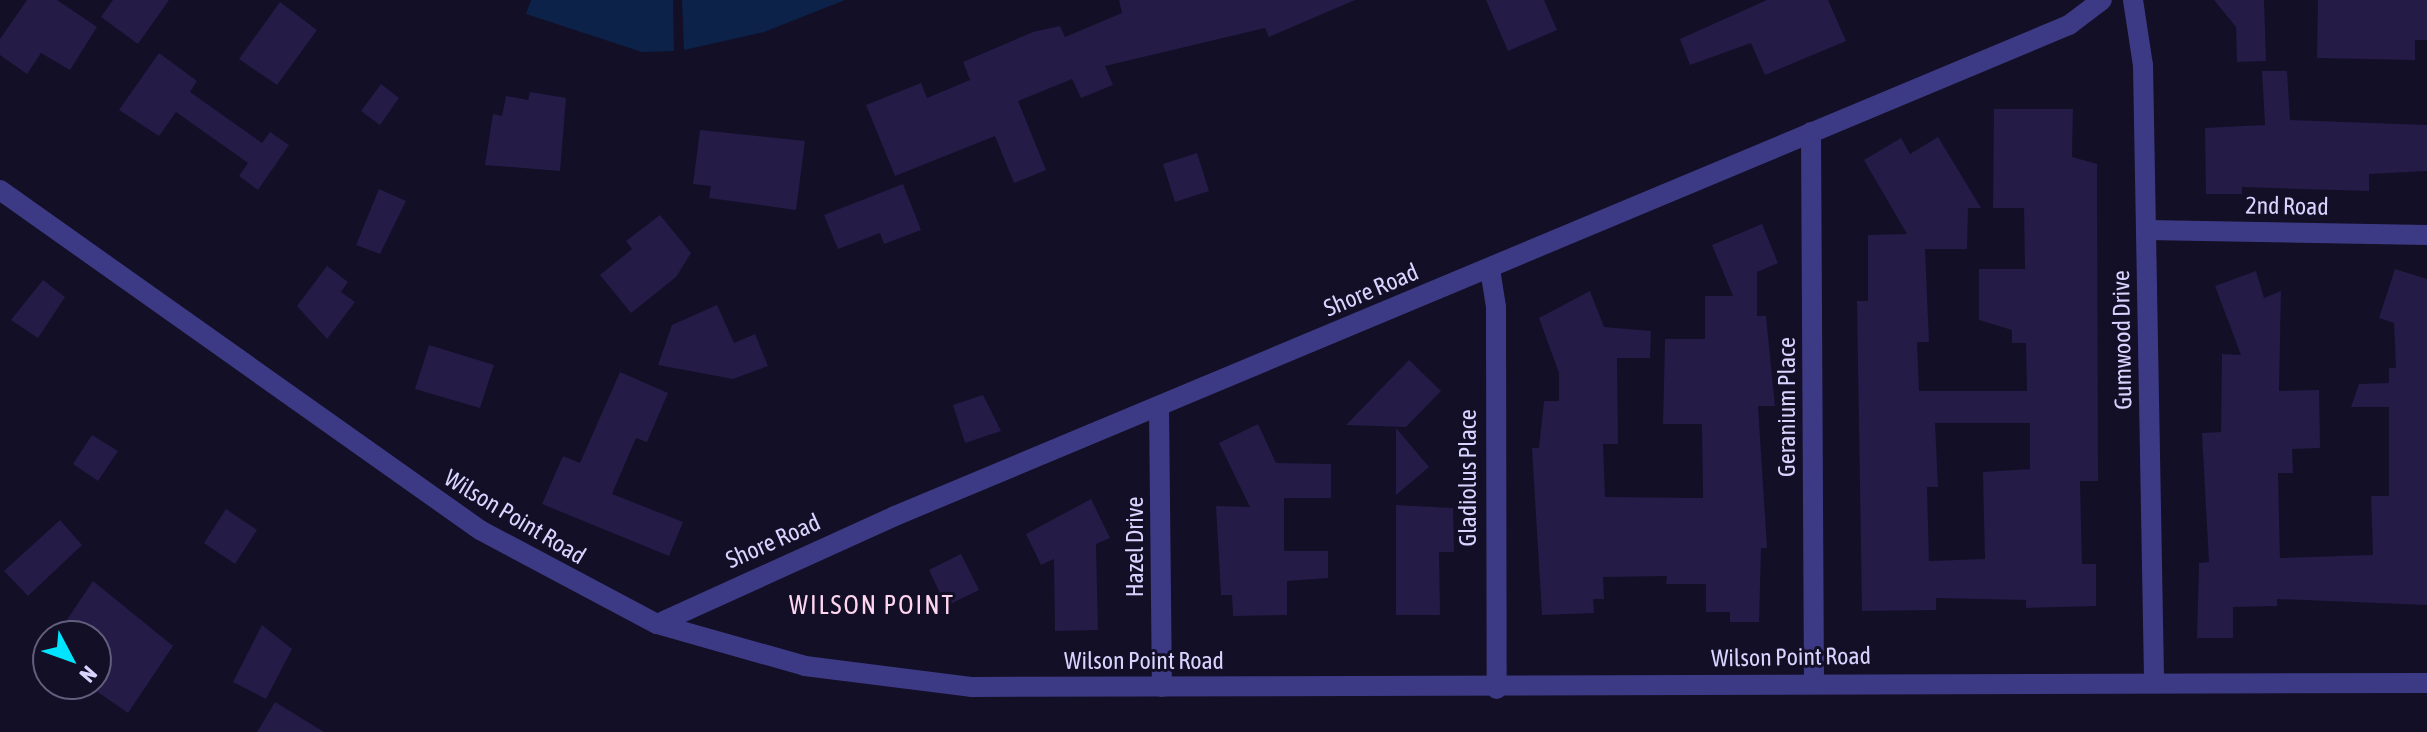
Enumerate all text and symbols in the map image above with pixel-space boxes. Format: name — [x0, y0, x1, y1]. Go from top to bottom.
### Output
street label: 2nd Road — [2245, 191, 2329, 221]
street label: Shore Road — [1319, 257, 1423, 323]
street label: Gumwood Drive — [2106, 270, 2138, 410]
street label: Geranium Place — [1773, 337, 1801, 477]
street label: Gladiolus Place — [1454, 409, 1482, 547]
street label: Wilson Point Road — [439, 463, 591, 571]
street label: Hazel Drive — [1121, 497, 1149, 597]
street label: Shore Road — [721, 507, 825, 575]
district label: WILSON POINT — [789, 590, 955, 622]
north arrow — [32, 620, 112, 700]
street label: Wilson Point Road — [1711, 641, 1871, 673]
street label: Wilson Point Road — [1064, 647, 1224, 675]
text: N — [75, 661, 103, 688]

